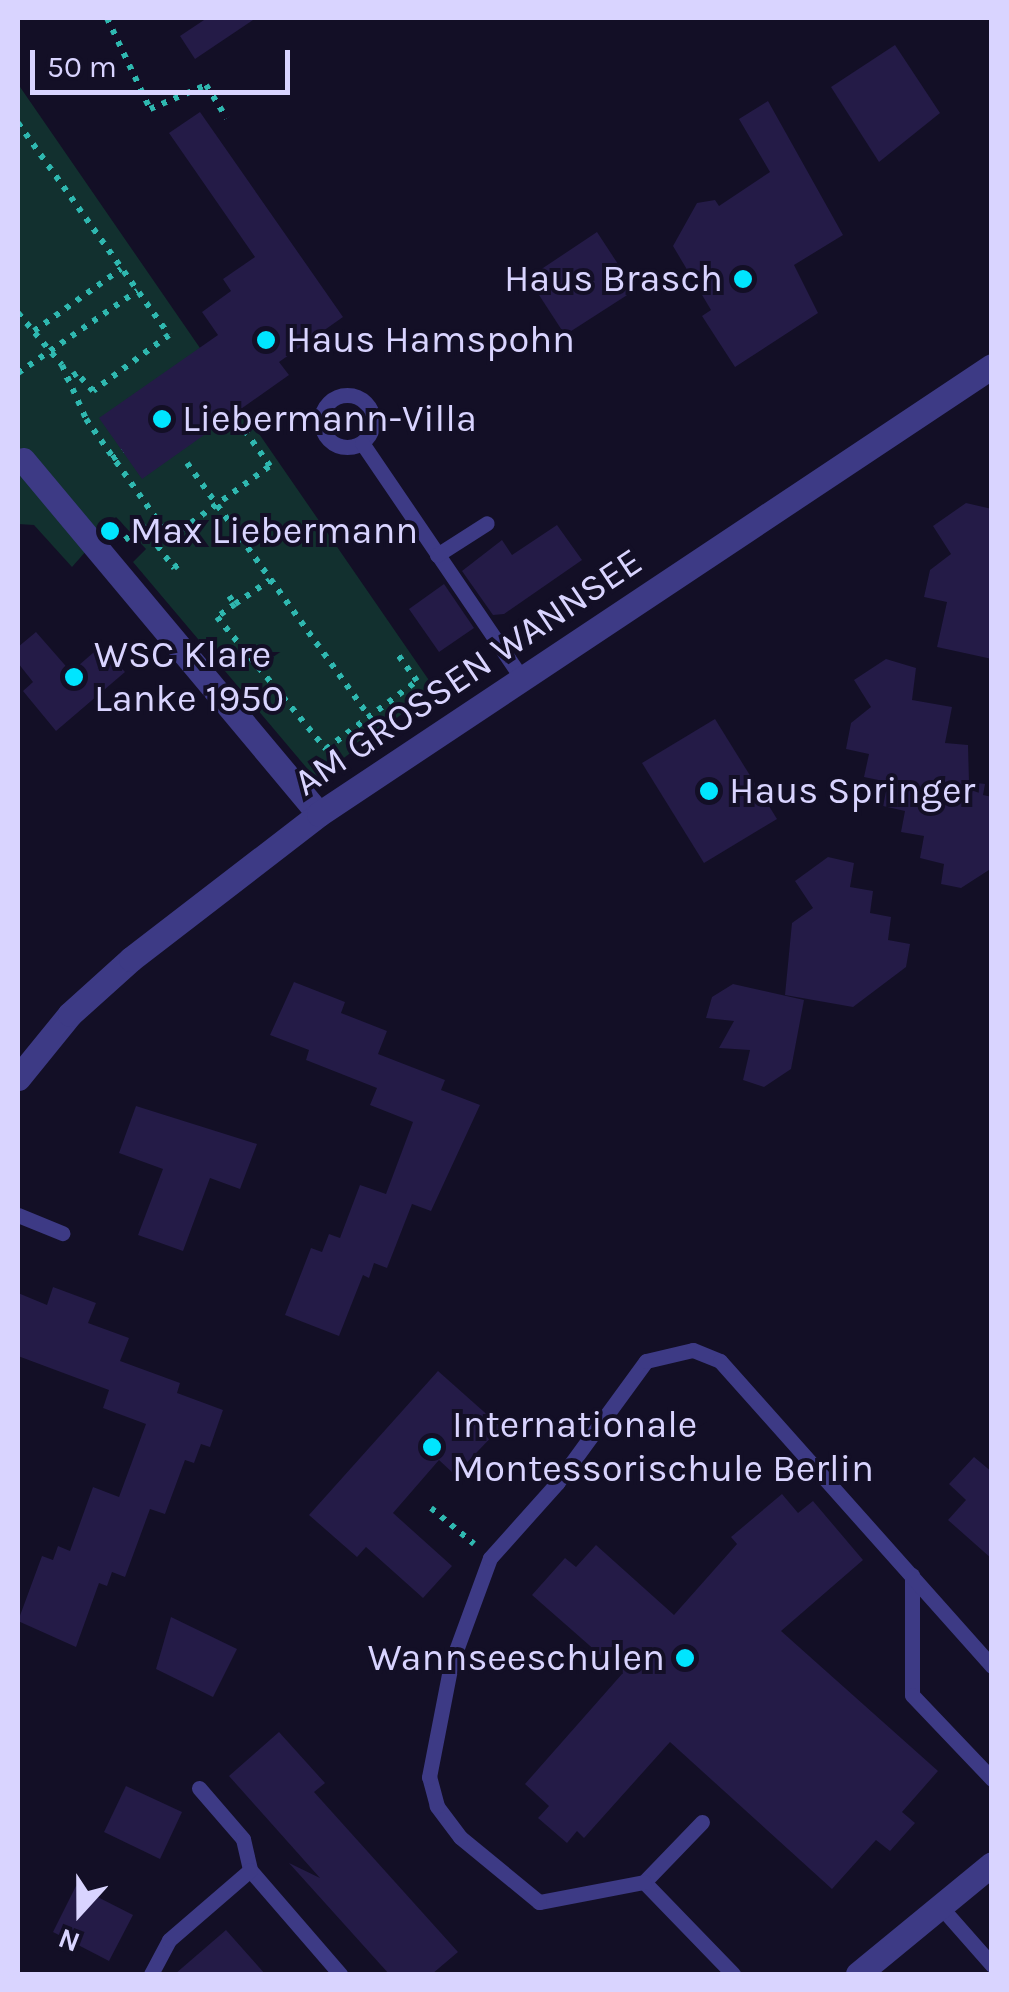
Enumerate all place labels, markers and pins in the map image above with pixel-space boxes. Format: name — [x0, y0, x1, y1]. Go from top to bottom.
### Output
place label: Haus Brasch — [504, 256, 723, 302]
marker: Haus Brasch — [732, 268, 754, 290]
place label: Haus Hamspohn — [286, 317, 575, 363]
marker: Haus Hamspohn — [255, 329, 277, 351]
place label: Liebermann-Villa — [182, 396, 477, 442]
marker: Liebermann-Villa — [151, 408, 173, 430]
place label: Max Liebermann — [130, 508, 418, 554]
marker: Max Liebermann — [99, 520, 121, 542]
place label: WSC Klare Lanke 1950 — [94, 632, 284, 722]
marker: WSC Klare Lanke 1950 — [63, 666, 85, 688]
place label: Haus Springer — [729, 768, 975, 814]
marker: Haus Springer — [698, 780, 720, 802]
place label: Internationale Montessorischule Berlin — [452, 1402, 874, 1492]
marker: Internationale Montessorischule Berlin — [421, 1436, 443, 1458]
place label: Wannseeschulen — [368, 1635, 665, 1681]
marker: Wannseeschulen — [674, 1647, 696, 1669]

